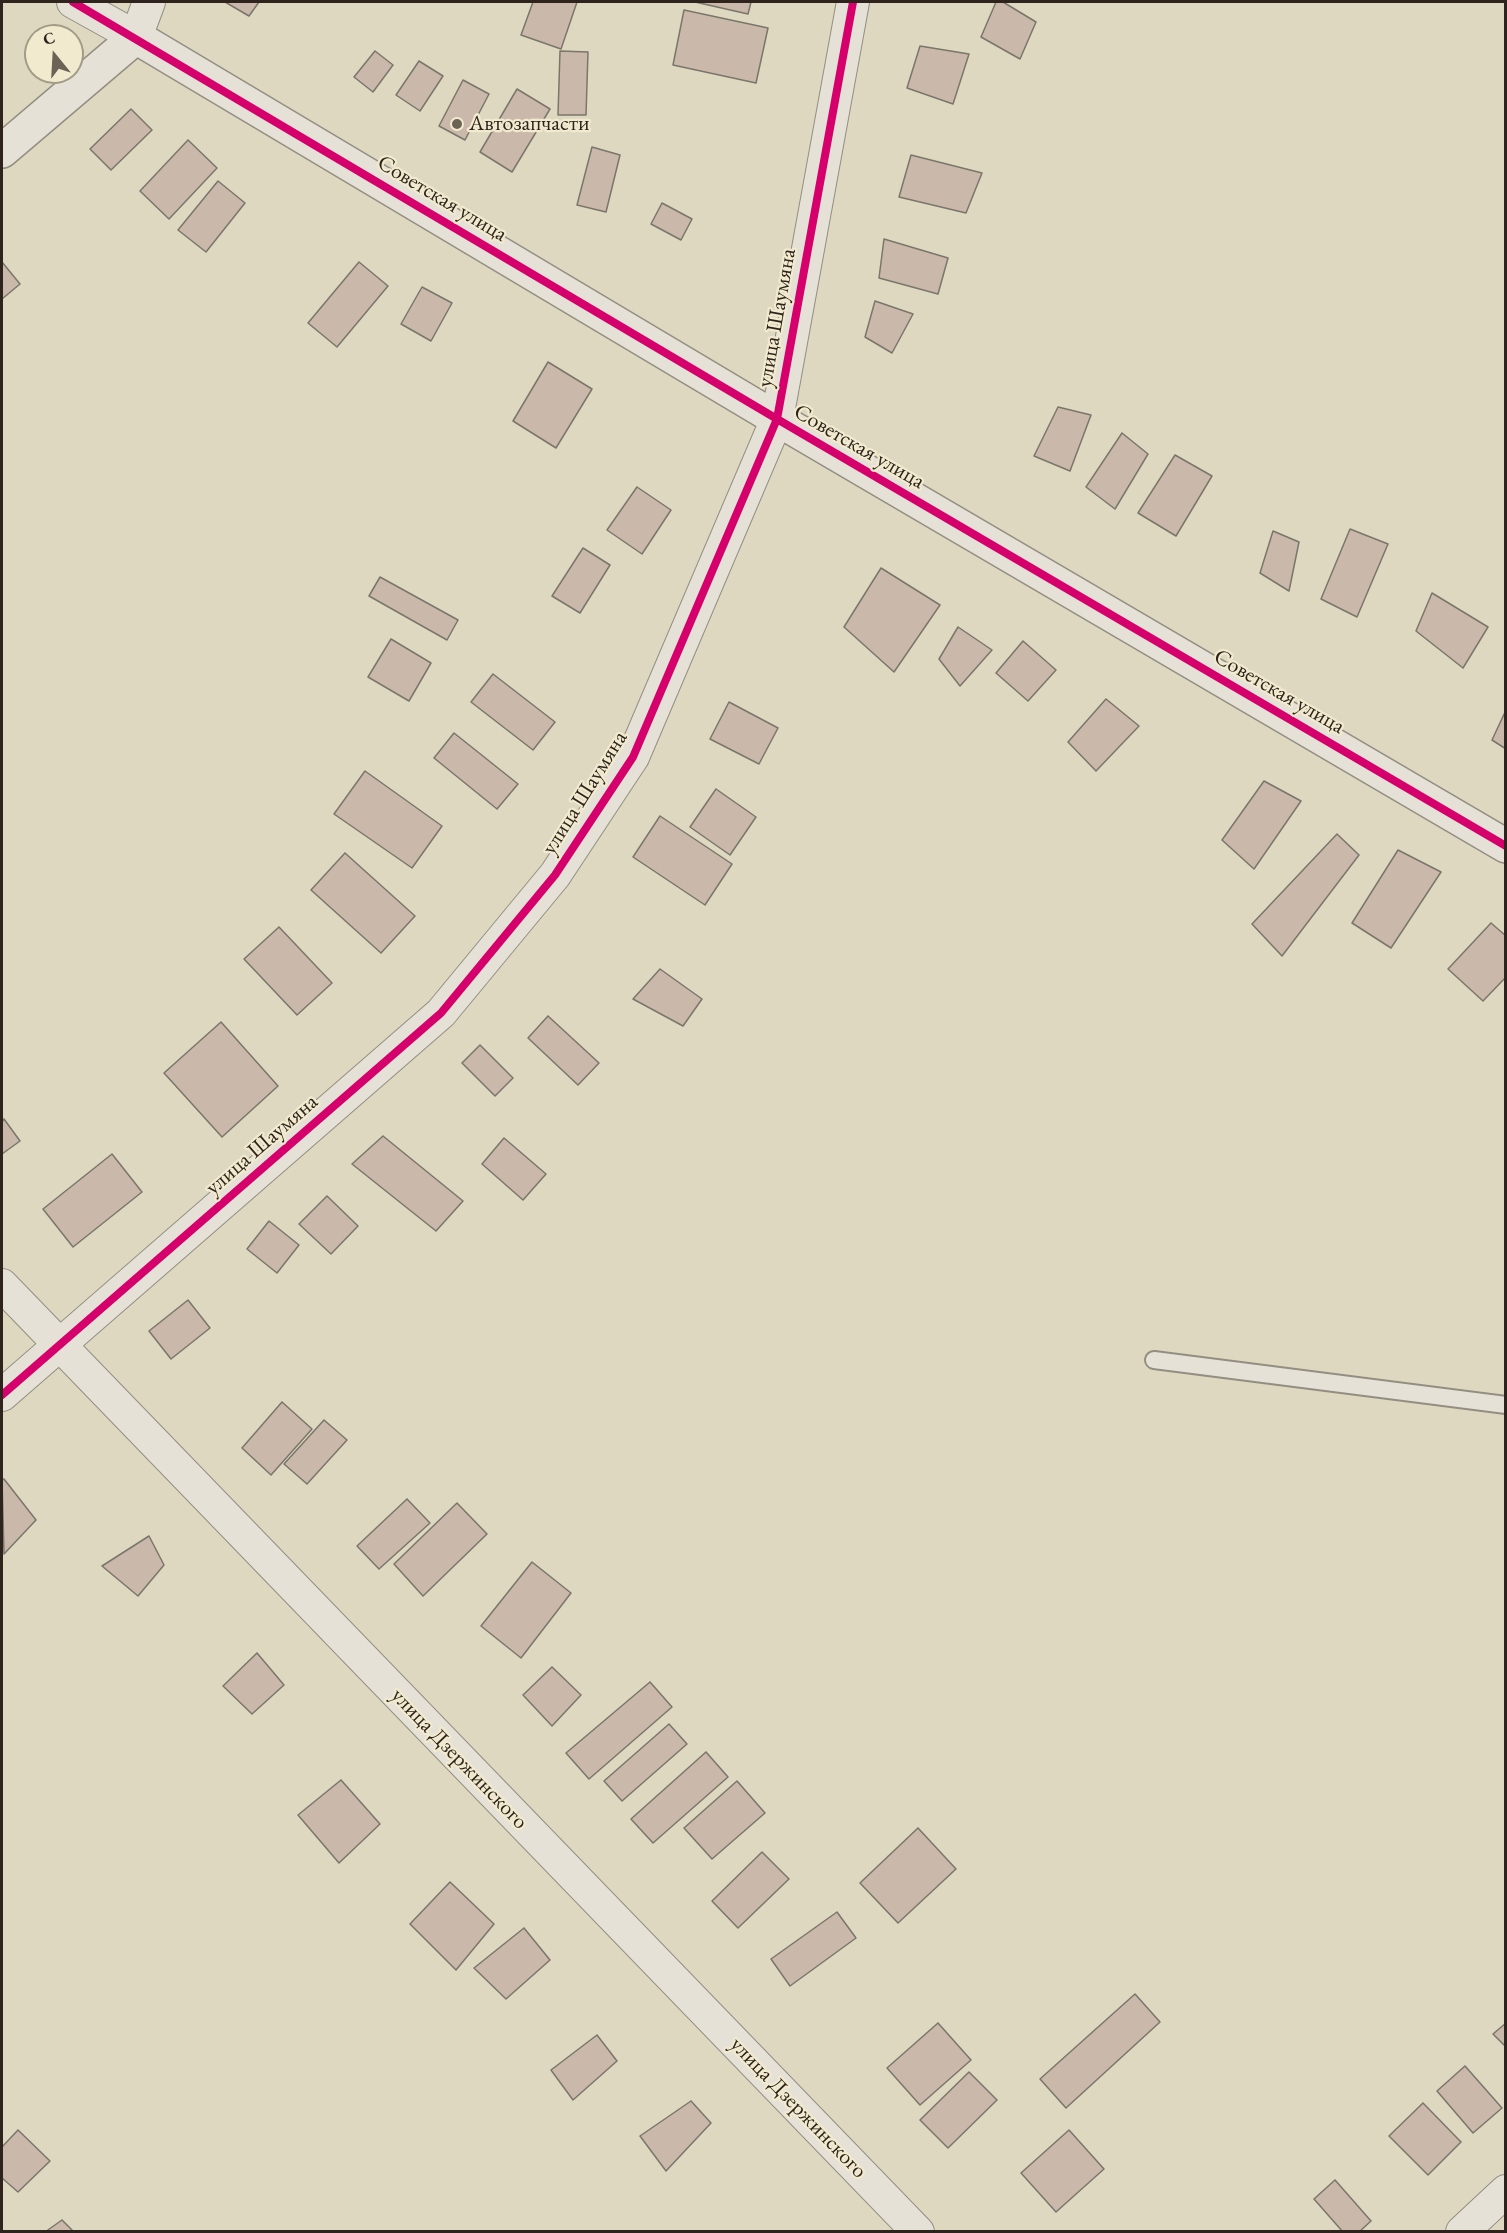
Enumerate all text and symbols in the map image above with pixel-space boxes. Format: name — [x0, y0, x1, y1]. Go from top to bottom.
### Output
north arrow — [24, 24, 84, 84]
text: С — [40, 27, 58, 50]
place label: Автозапчасти — [469, 111, 590, 137]
marker: Автозапчасти — [450, 117, 464, 131]
street label: Советская улица — [372, 150, 512, 248]
street label: улица Шаумяна — [752, 247, 802, 389]
street label: Советская улица — [789, 399, 929, 495]
street label: Советская улица — [1209, 644, 1349, 740]
street label: улица Шаумяна — [537, 726, 633, 860]
street label: улица Шаумяна — [200, 1089, 324, 1201]
street label: улица Дзержинского — [385, 1683, 533, 1835]
street label: улица Дзержинского — [724, 2032, 872, 2184]

